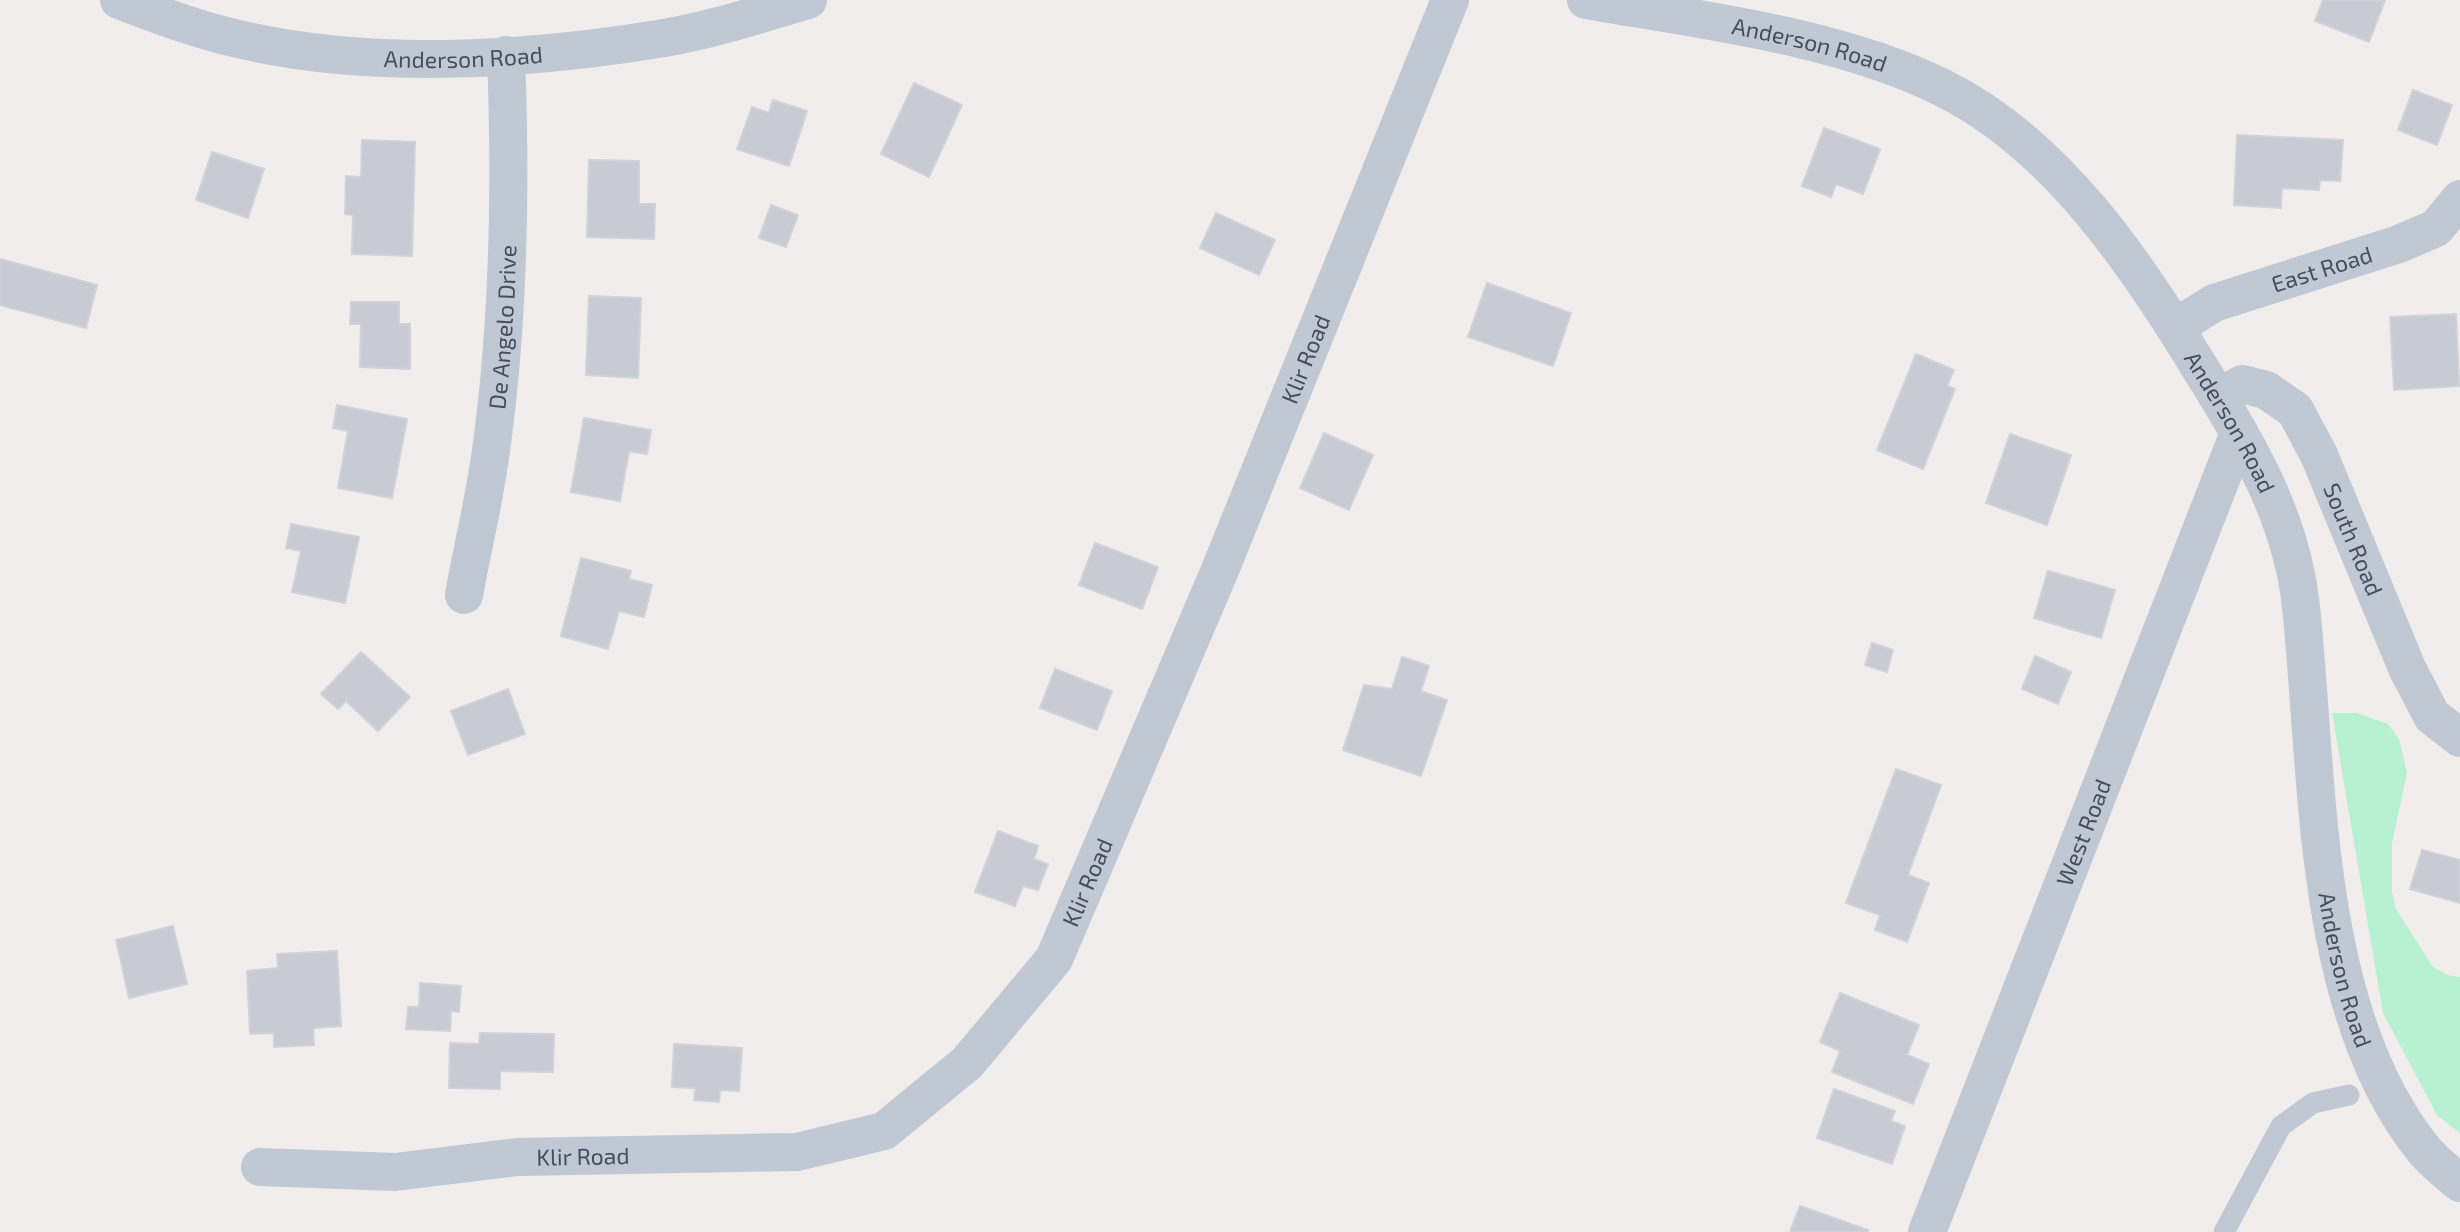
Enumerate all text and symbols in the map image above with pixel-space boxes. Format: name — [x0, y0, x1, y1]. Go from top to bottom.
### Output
street label: Anderson Road — [1730, 11, 1891, 77]
street label: Anderson Road — [383, 40, 544, 73]
street label: East Road — [2268, 239, 2376, 298]
street label: De Angelo Drive — [482, 244, 521, 411]
street label: Klir Road — [1275, 311, 1336, 407]
street label: Anderson Road — [2179, 346, 2282, 497]
street label: South Road — [2318, 479, 2390, 600]
street label: West Road — [2050, 775, 2117, 890]
street label: Klir Road — [1056, 834, 1118, 930]
street label: Anderson Road — [2313, 890, 2379, 1051]
street label: Klir Road — [536, 1141, 630, 1171]

